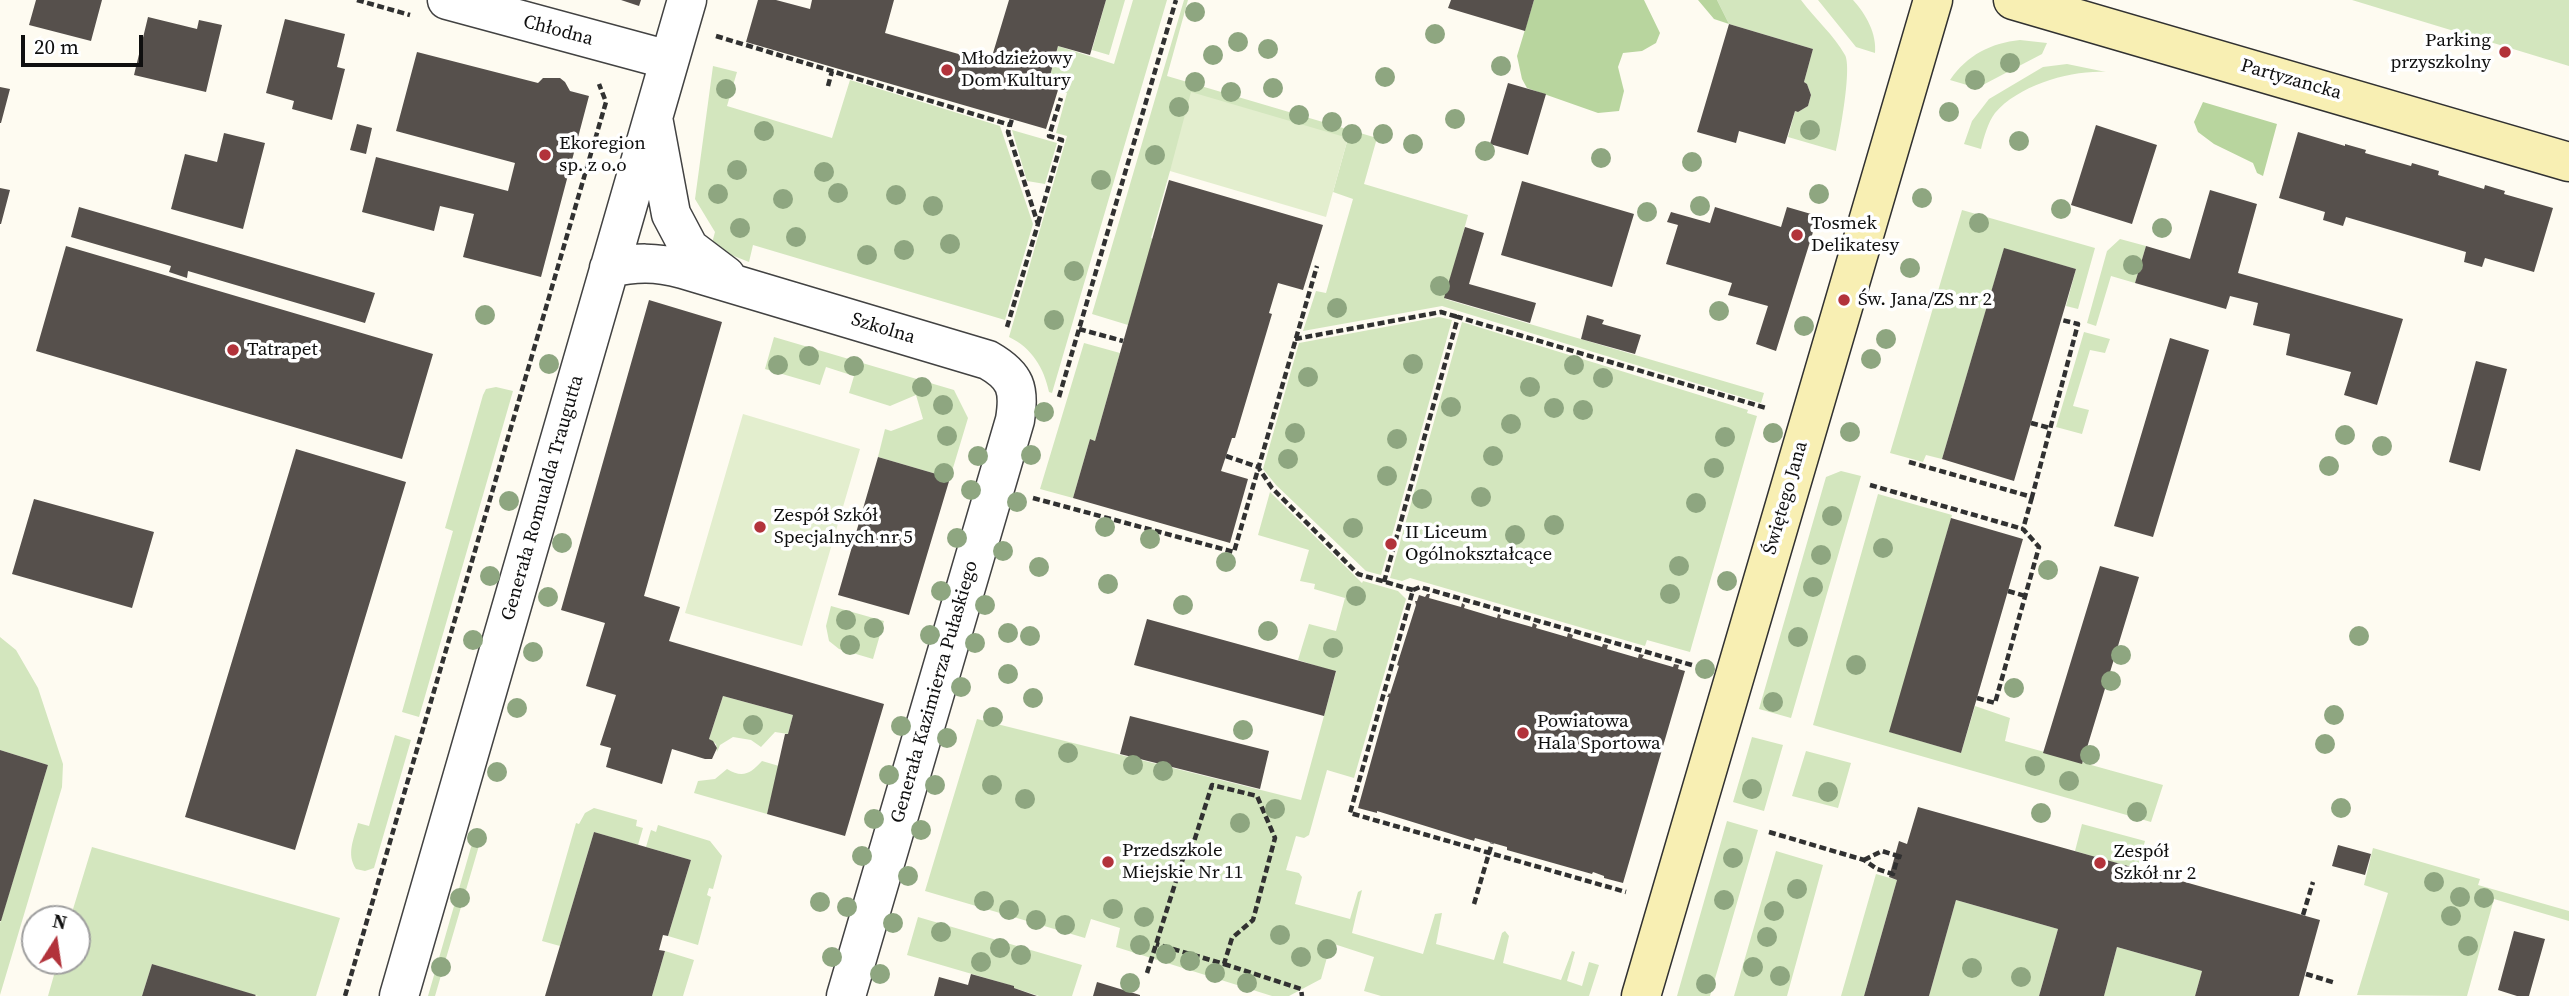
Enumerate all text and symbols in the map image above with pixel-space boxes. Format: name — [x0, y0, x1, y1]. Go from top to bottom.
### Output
street label: Chłodna — [521, 11, 595, 51]
scale bar — [24, 21, 147, 65]
place label: Parking przyszkolny — [2390, 30, 2491, 74]
text: 20 m — [34, 32, 79, 61]
marker: Parking przyszkolny — [2497, 44, 2513, 60]
place label: Młodzieżowy Dom Kultury — [961, 48, 1073, 92]
street label: Partyzancka — [2238, 55, 2344, 105]
marker: Młodzieżowy Dom Kultury — [939, 62, 955, 78]
place label: Ekoregion sp. z o.o — [559, 133, 646, 177]
marker: Ekoregion sp. z o.o — [537, 147, 553, 163]
place label: Tosmek Delikatesy — [1811, 213, 1899, 257]
marker: Tosmek Delikatesy — [1789, 227, 1805, 243]
place label: Św. Jana/ZS nr 2 — [1858, 289, 1992, 311]
marker: Św. Jana/ZS nr 2 — [1836, 292, 1852, 308]
street label: Szkolna — [848, 309, 918, 349]
place label: Tatrapet — [247, 339, 318, 361]
marker: Tatrapet — [225, 342, 241, 358]
street label: Generała Romualda Traugutta — [497, 373, 589, 623]
street label: Świętego Jana — [1759, 439, 1813, 557]
place label: Zespół Szkół Specjalnych nr 5 — [774, 505, 913, 549]
marker: Zespół Szkół Specjalnych nr 5 — [752, 519, 768, 535]
place label: II Liceum Ogólnokształcące — [1405, 522, 1552, 566]
marker: II Liceum Ogólnokształcące — [1383, 536, 1399, 552]
street label: Generała Kazimierza Pułaskiego — [887, 558, 983, 826]
place label: Powiatowa Hala Sportowa — [1537, 711, 1661, 755]
marker: Powiatowa Hala Sportowa — [1515, 725, 1531, 741]
place label: Przedszkole Miejskie Nr 11 — [1122, 840, 1243, 884]
place label: Zespół Szkół nr 2 — [2114, 841, 2196, 885]
marker: Przedszkole Miejskie Nr 11 — [1100, 854, 1116, 870]
marker: Zespół Szkół nr 2 — [2092, 855, 2108, 871]
north arrow — [21, 905, 91, 975]
text: N — [50, 907, 69, 936]

